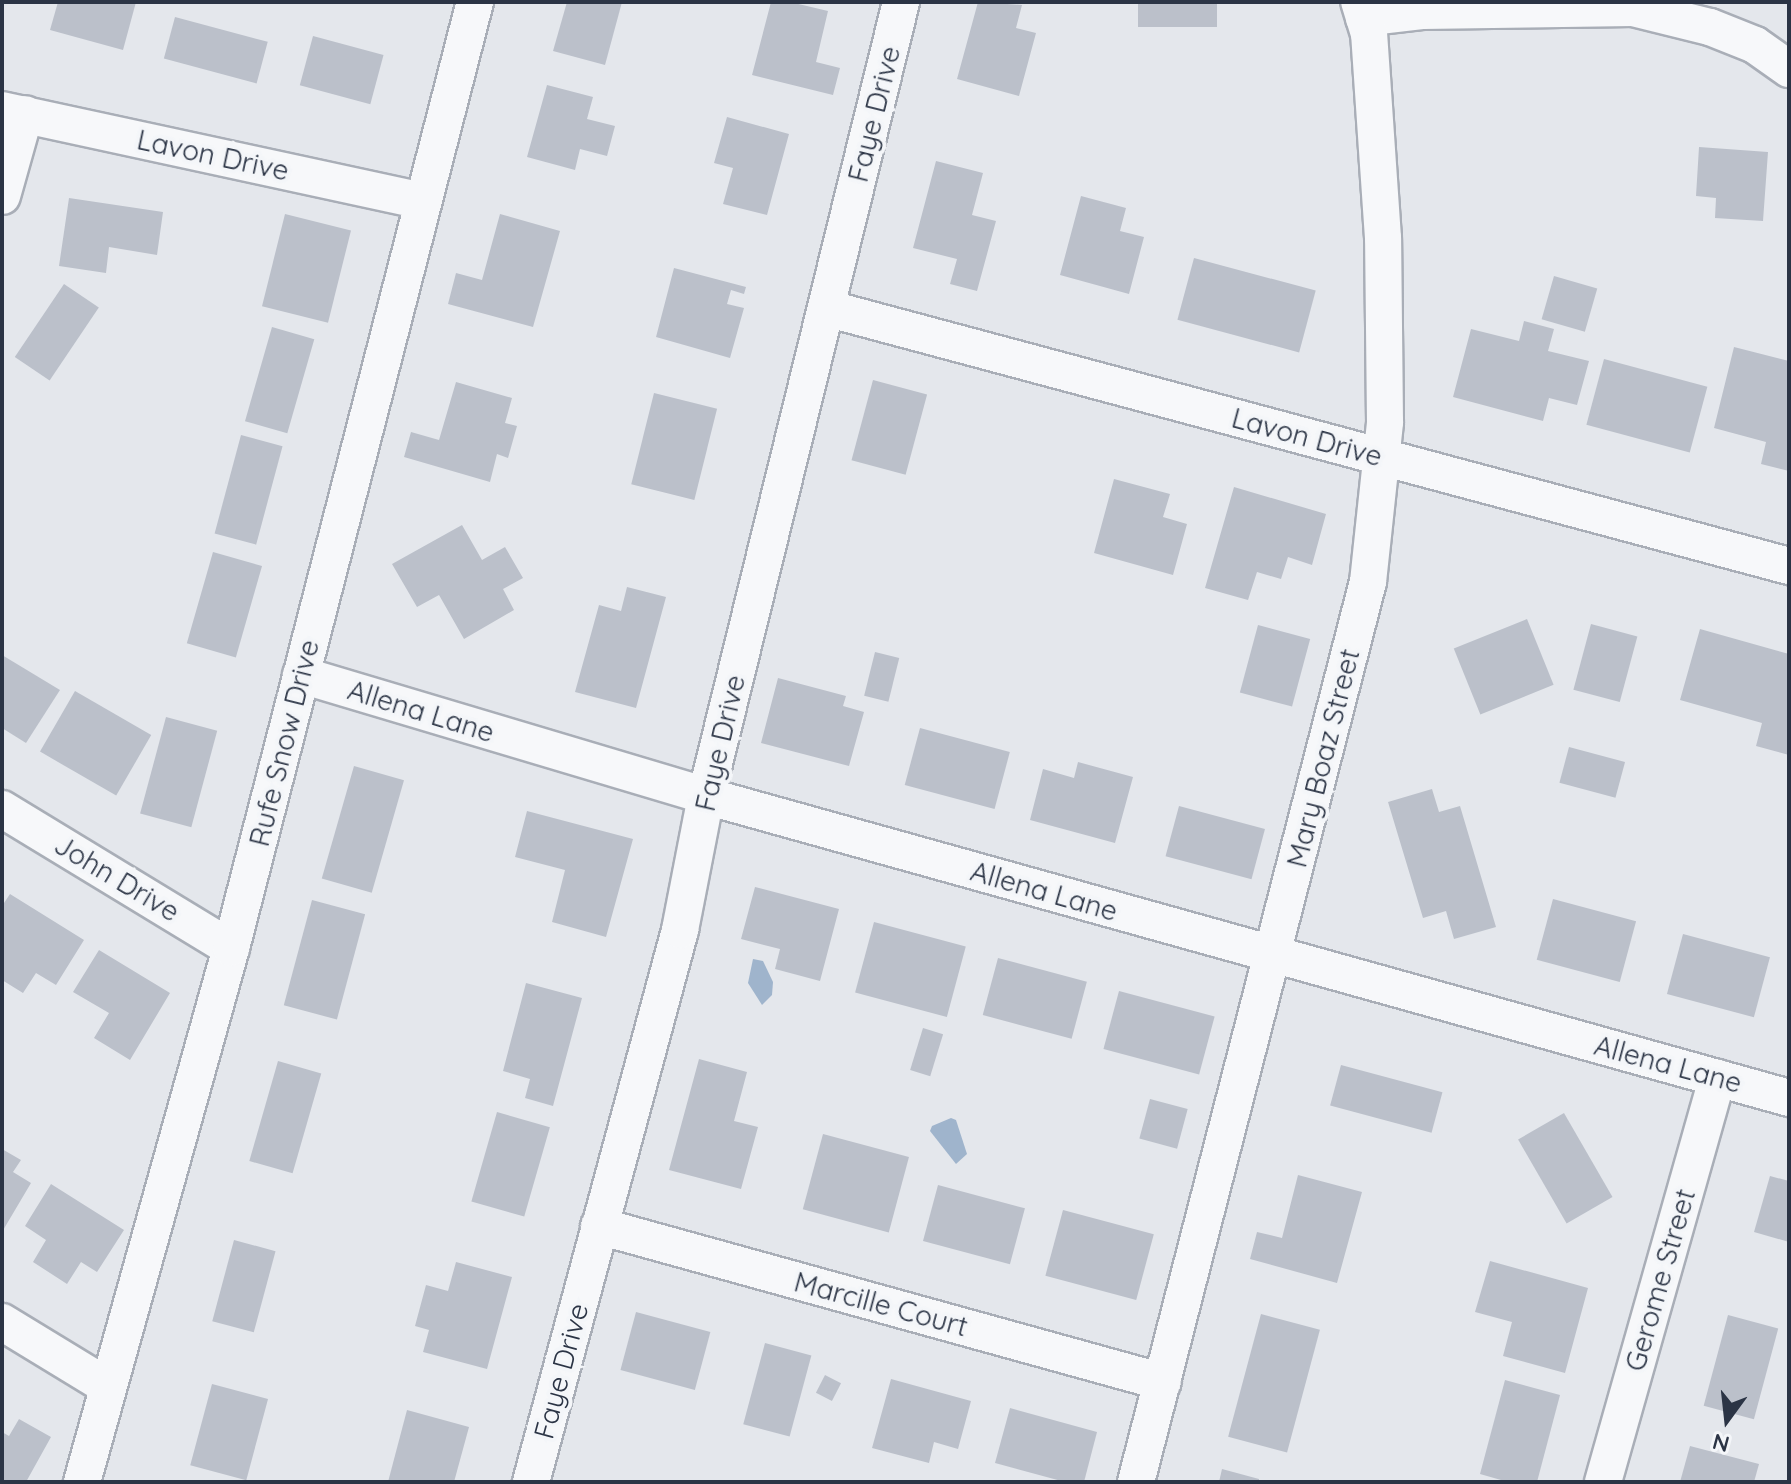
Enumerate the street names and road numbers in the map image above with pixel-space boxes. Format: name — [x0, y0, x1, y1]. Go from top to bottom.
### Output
street label: Faye Drive — [841, 43, 907, 185]
street label: Lavon Drive — [134, 123, 292, 187]
street label: Lavon Drive — [1228, 401, 1386, 473]
street label: Rufe Snow Drive — [242, 636, 326, 850]
street label: Mary Boaz Street — [1280, 645, 1366, 871]
street label: Faye Drive — [688, 672, 752, 814]
street label: Allena Lane — [344, 673, 498, 749]
street label: John Drive — [48, 828, 186, 928]
street label: Allena Lane — [967, 854, 1121, 928]
street label: Allena Lane — [1591, 1028, 1745, 1100]
street label: Gerome Street — [1618, 1185, 1702, 1375]
street label: Marcille Court — [791, 1265, 971, 1343]
street label: Faye Drive — [527, 1300, 595, 1442]

